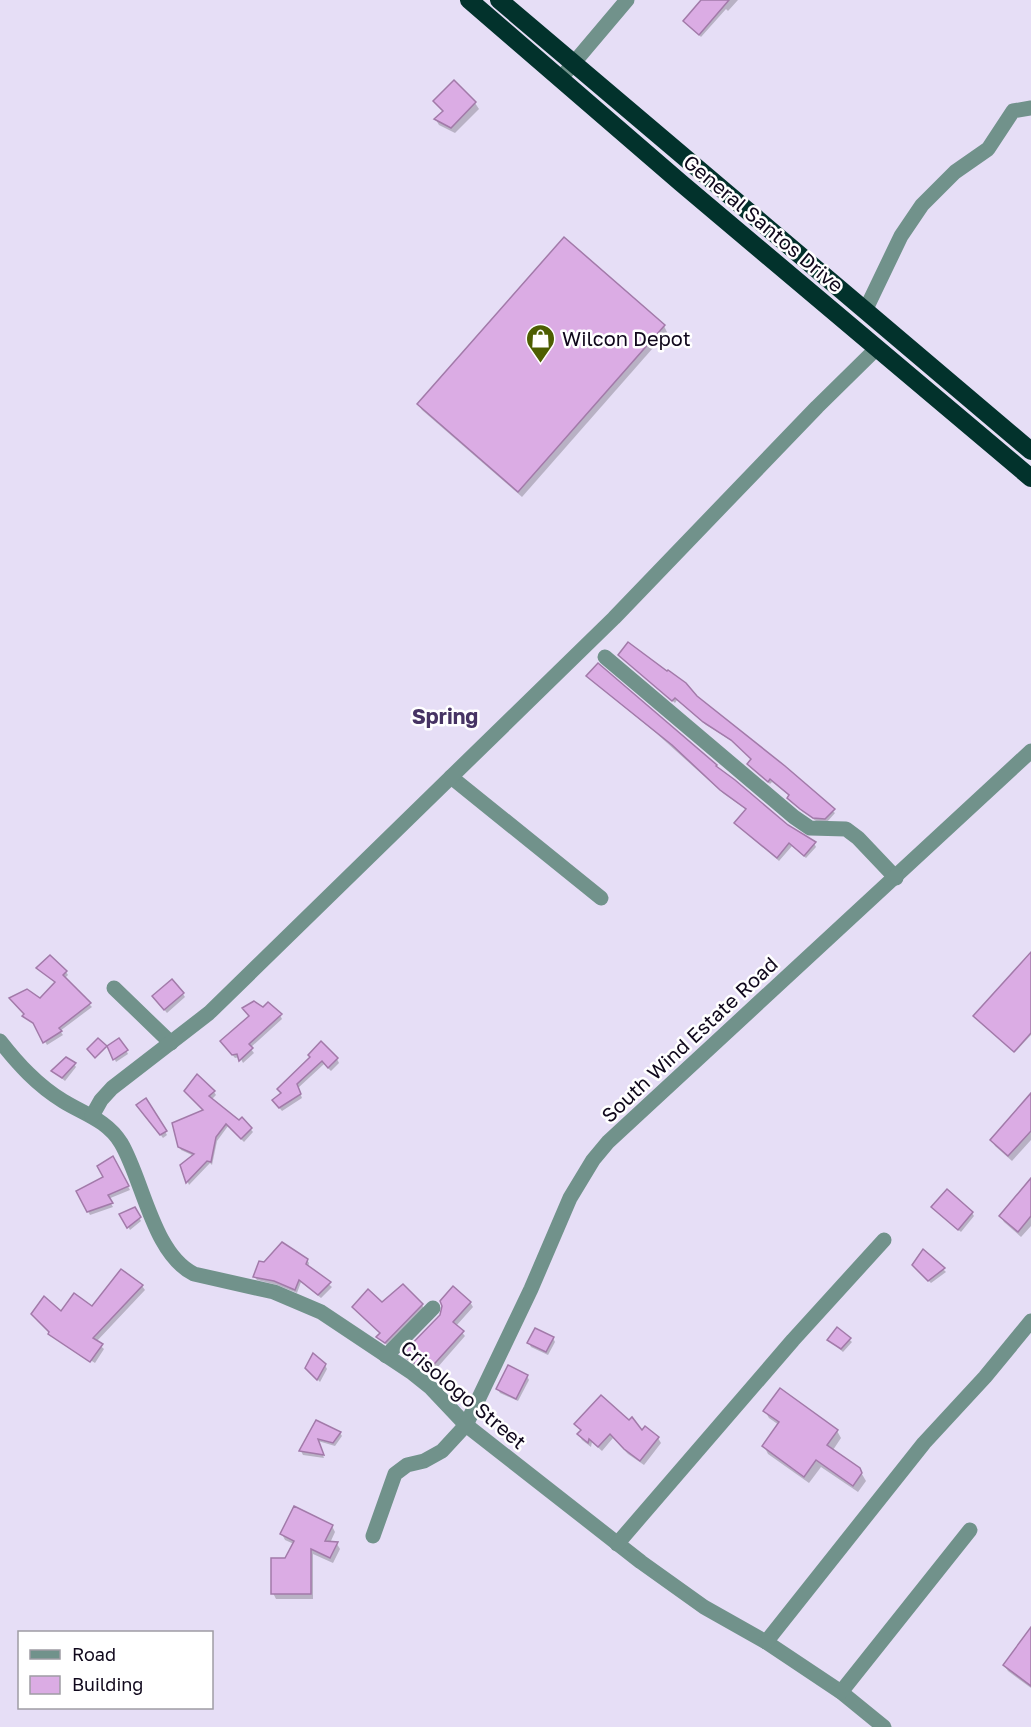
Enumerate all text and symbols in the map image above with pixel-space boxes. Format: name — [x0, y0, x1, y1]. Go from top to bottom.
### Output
street label: General Santos Drive — [679, 149, 849, 297]
shop icon: Wilcon Depot — [525, 322, 557, 364]
place label: Wilcon Depot — [562, 326, 691, 350]
district label: Spring — [412, 703, 478, 729]
street label: South Wind Estate Road — [596, 951, 782, 1127]
street label: Crisologo Street — [397, 1335, 531, 1453]
legend — [18, 1631, 213, 1709]
text: Road — [72, 1643, 116, 1665]
text: Building — [72, 1673, 143, 1695]

